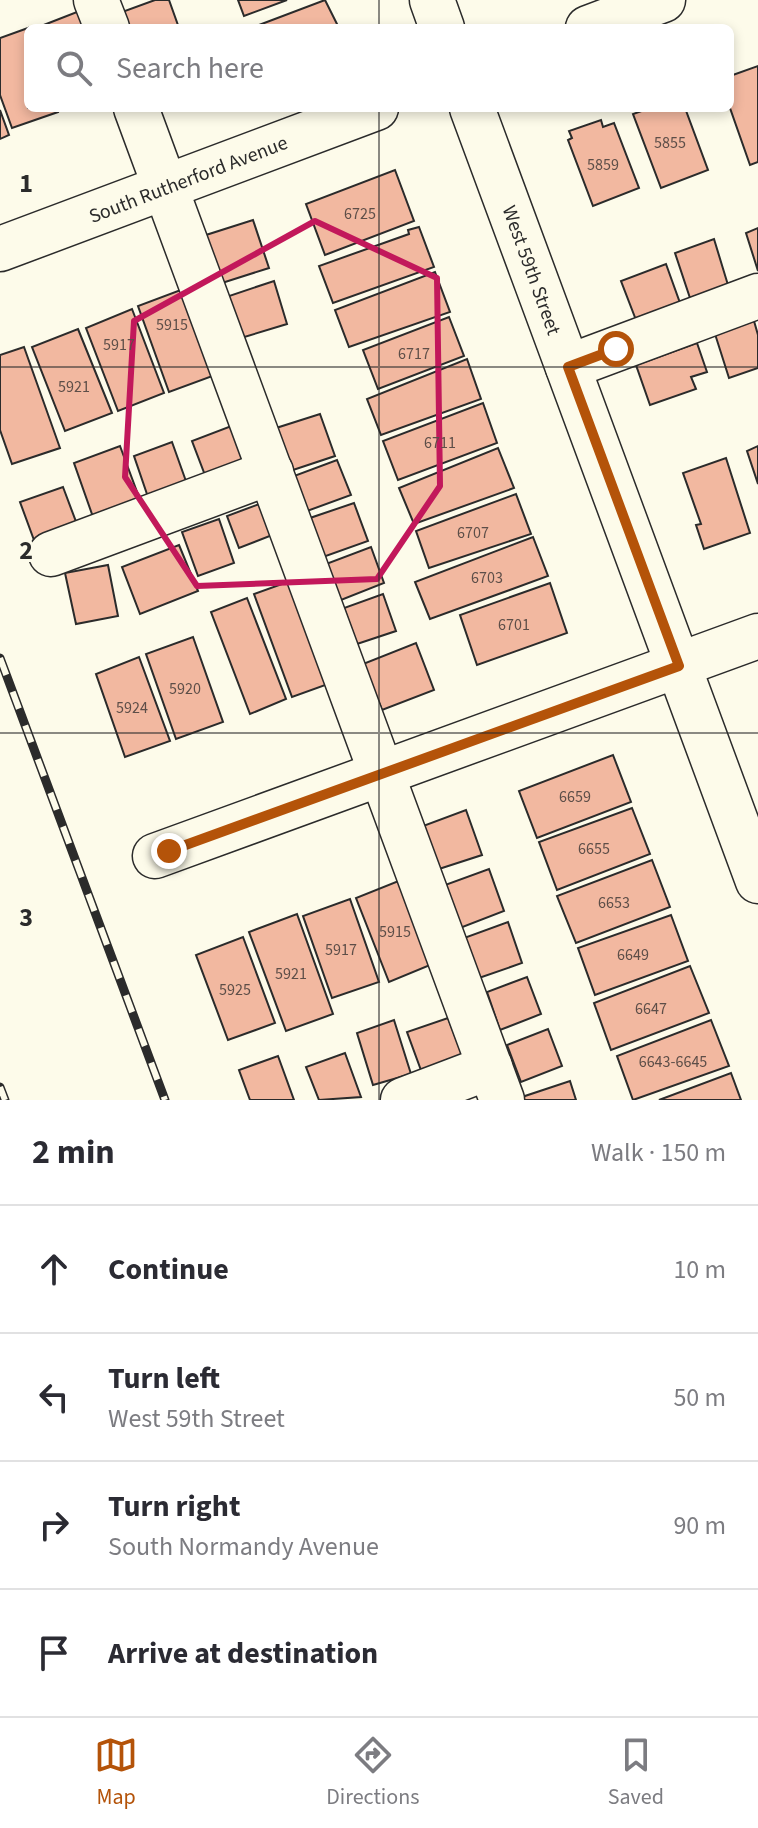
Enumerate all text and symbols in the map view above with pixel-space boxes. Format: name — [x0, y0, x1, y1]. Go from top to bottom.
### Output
search box — [24, 24, 734, 112]
icon: search — [52, 46, 96, 90]
text: Search here — [116, 47, 264, 90]
street label: South Rutherford Avenue — [85, 129, 292, 231]
house number: 5855 — [654, 132, 686, 154]
house number: 5859 — [587, 154, 619, 176]
text: 1 — [19, 165, 33, 202]
street label: West 59th Street — [495, 202, 568, 339]
house number: 6725 — [344, 203, 376, 225]
house number: 5915 — [156, 314, 188, 336]
route start — [598, 331, 634, 367]
house number: 5917 — [103, 334, 135, 356]
house number: 6717 — [398, 343, 430, 365]
house number: 5921 — [58, 376, 90, 398]
house number: 6711 — [424, 432, 456, 454]
house number: 6707 — [457, 522, 489, 544]
text: 2 — [19, 532, 33, 569]
house number: 6703 — [471, 567, 503, 589]
house number: 6701 — [498, 614, 530, 636]
house number: 5920 — [169, 678, 201, 700]
house number: 5924 — [116, 697, 148, 719]
house number: 6659 — [559, 786, 591, 808]
route end — [151, 833, 187, 869]
house number: 6655 — [578, 838, 610, 860]
house number: 6653 — [598, 892, 630, 914]
text: 3 — [19, 899, 33, 936]
house number: 5915 — [379, 921, 411, 943]
house number: 5917 — [325, 939, 357, 961]
house number: 6649 — [617, 944, 649, 966]
house number: 5921 — [275, 963, 307, 985]
house number: 5925 — [219, 979, 251, 1001]
house number: 6647 — [635, 998, 667, 1020]
house number: 6643-6645 — [639, 1051, 707, 1073]
text: 2 min — [32, 1128, 115, 1177]
text: Walk · 150 m — [591, 1134, 726, 1171]
icon: ahead — [32, 1247, 76, 1291]
text: Continue — [108, 1248, 229, 1291]
text: 10 m — [673, 1251, 726, 1288]
text: Turn left — [108, 1357, 220, 1400]
icon: left — [32, 1375, 76, 1419]
text: 50 m — [673, 1379, 726, 1416]
text: West 59th Street — [108, 1400, 285, 1437]
text: Turn right — [108, 1485, 240, 1528]
icon: right — [32, 1503, 76, 1547]
text: 90 m — [673, 1507, 726, 1544]
text: South Normandy Avenue — [108, 1528, 379, 1565]
icon: arrive — [32, 1631, 76, 1675]
text: Arrive at destination — [108, 1632, 378, 1675]
tab: Map — [94, 1733, 138, 1813]
tab: Directions — [326, 1733, 419, 1813]
tab: Saved — [608, 1733, 664, 1813]

